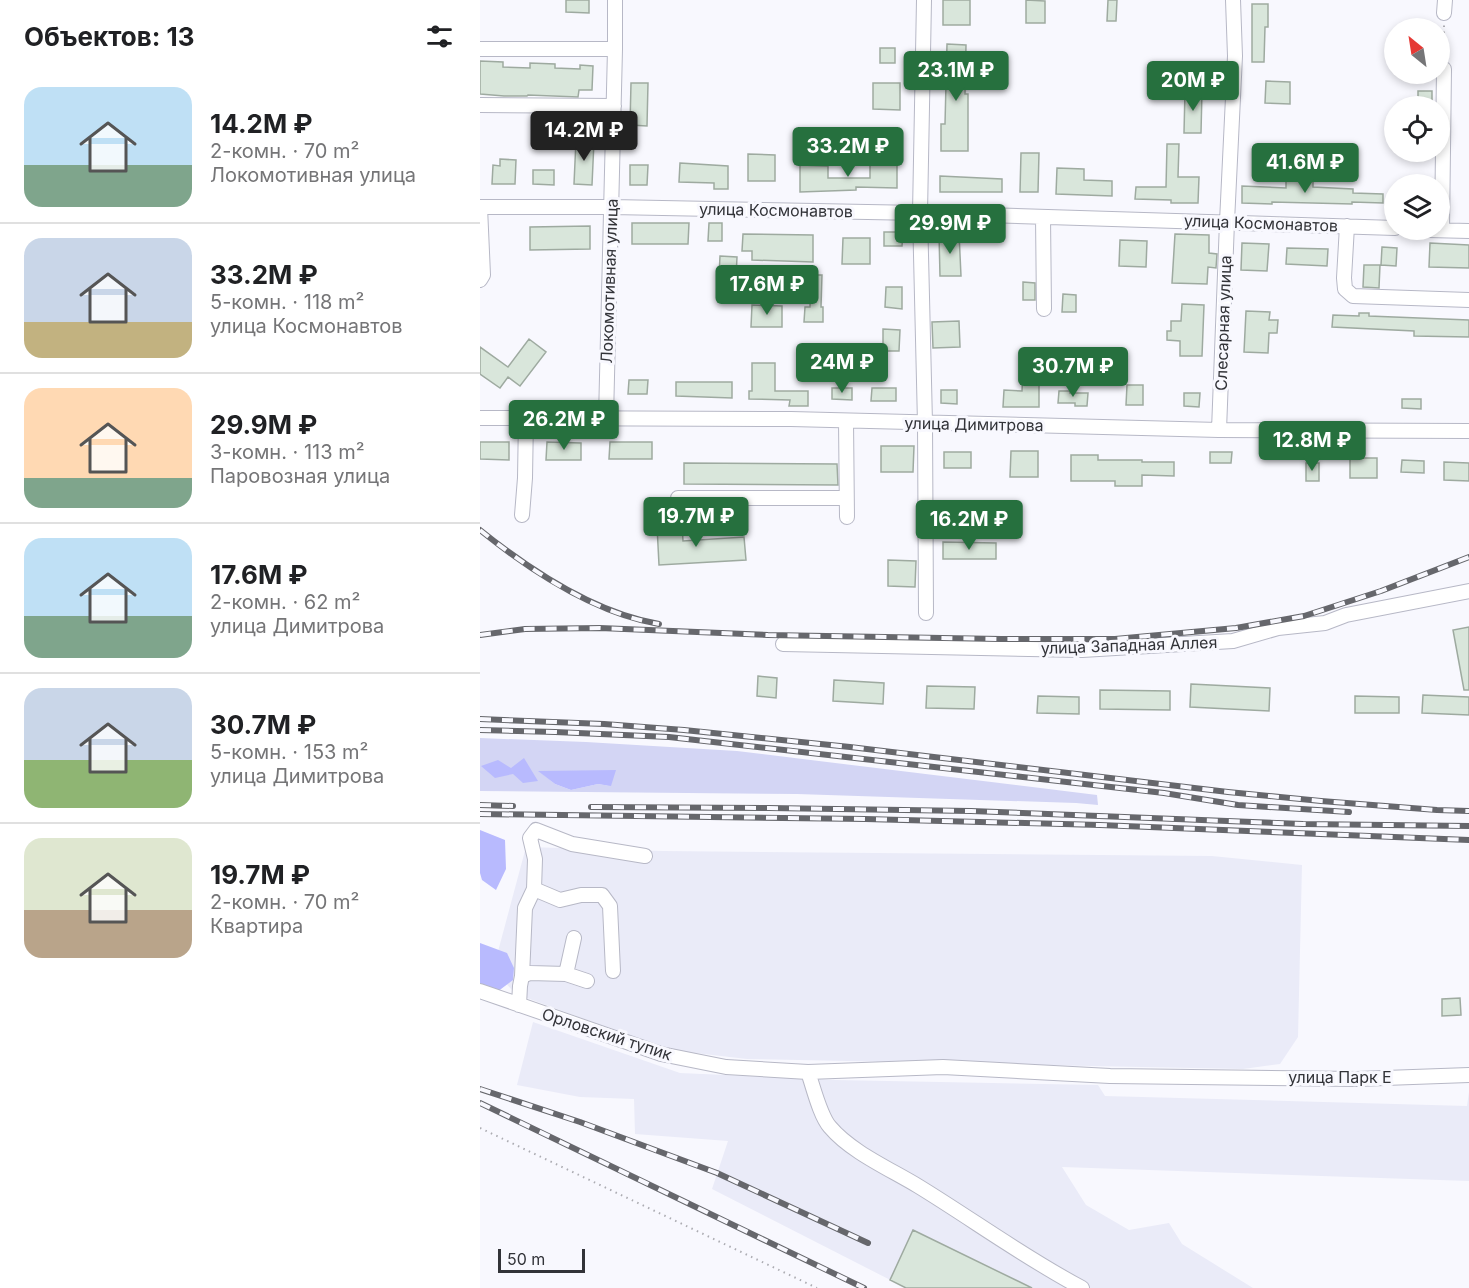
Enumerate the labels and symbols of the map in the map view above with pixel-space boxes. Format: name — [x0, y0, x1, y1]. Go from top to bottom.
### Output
north arrow — [1384, 18, 1450, 84]
pin: 23.1M ₽ — [901, 51, 1011, 102]
pin: 20M ₽ — [1151, 61, 1235, 112]
pin: 14.2M ₽ — [529, 111, 639, 162]
pin: 33.2M ₽ — [793, 127, 903, 178]
pin: 41.6M ₽ — [1250, 143, 1360, 194]
street label: Локомотивная улица — [596, 198, 622, 364]
street label: улица Космонавтов — [699, 199, 853, 221]
pin: 29.9M ₽ — [895, 204, 1005, 255]
street label: улица Космонавтов — [1184, 210, 1338, 236]
street label: Слесарная улица — [1211, 255, 1235, 391]
pin: 17.6M ₽ — [712, 265, 822, 316]
pin: 24M ₽ — [800, 343, 884, 394]
pin: 30.7M ₽ — [1018, 347, 1128, 398]
pin: 26.2M ₽ — [509, 400, 619, 451]
street label: улица Димитрова — [904, 413, 1044, 435]
pin: 12.8M ₽ — [1257, 421, 1367, 472]
pin: 19.7M ₽ — [641, 497, 751, 548]
pin: 16.2M ₽ — [914, 500, 1024, 551]
street label: улица Западная Аллея — [1040, 632, 1218, 658]
street label: Орловский тупик — [540, 1004, 675, 1065]
street label: улица Парк Е — [1288, 1067, 1392, 1087]
scale bar — [498, 1246, 585, 1274]

